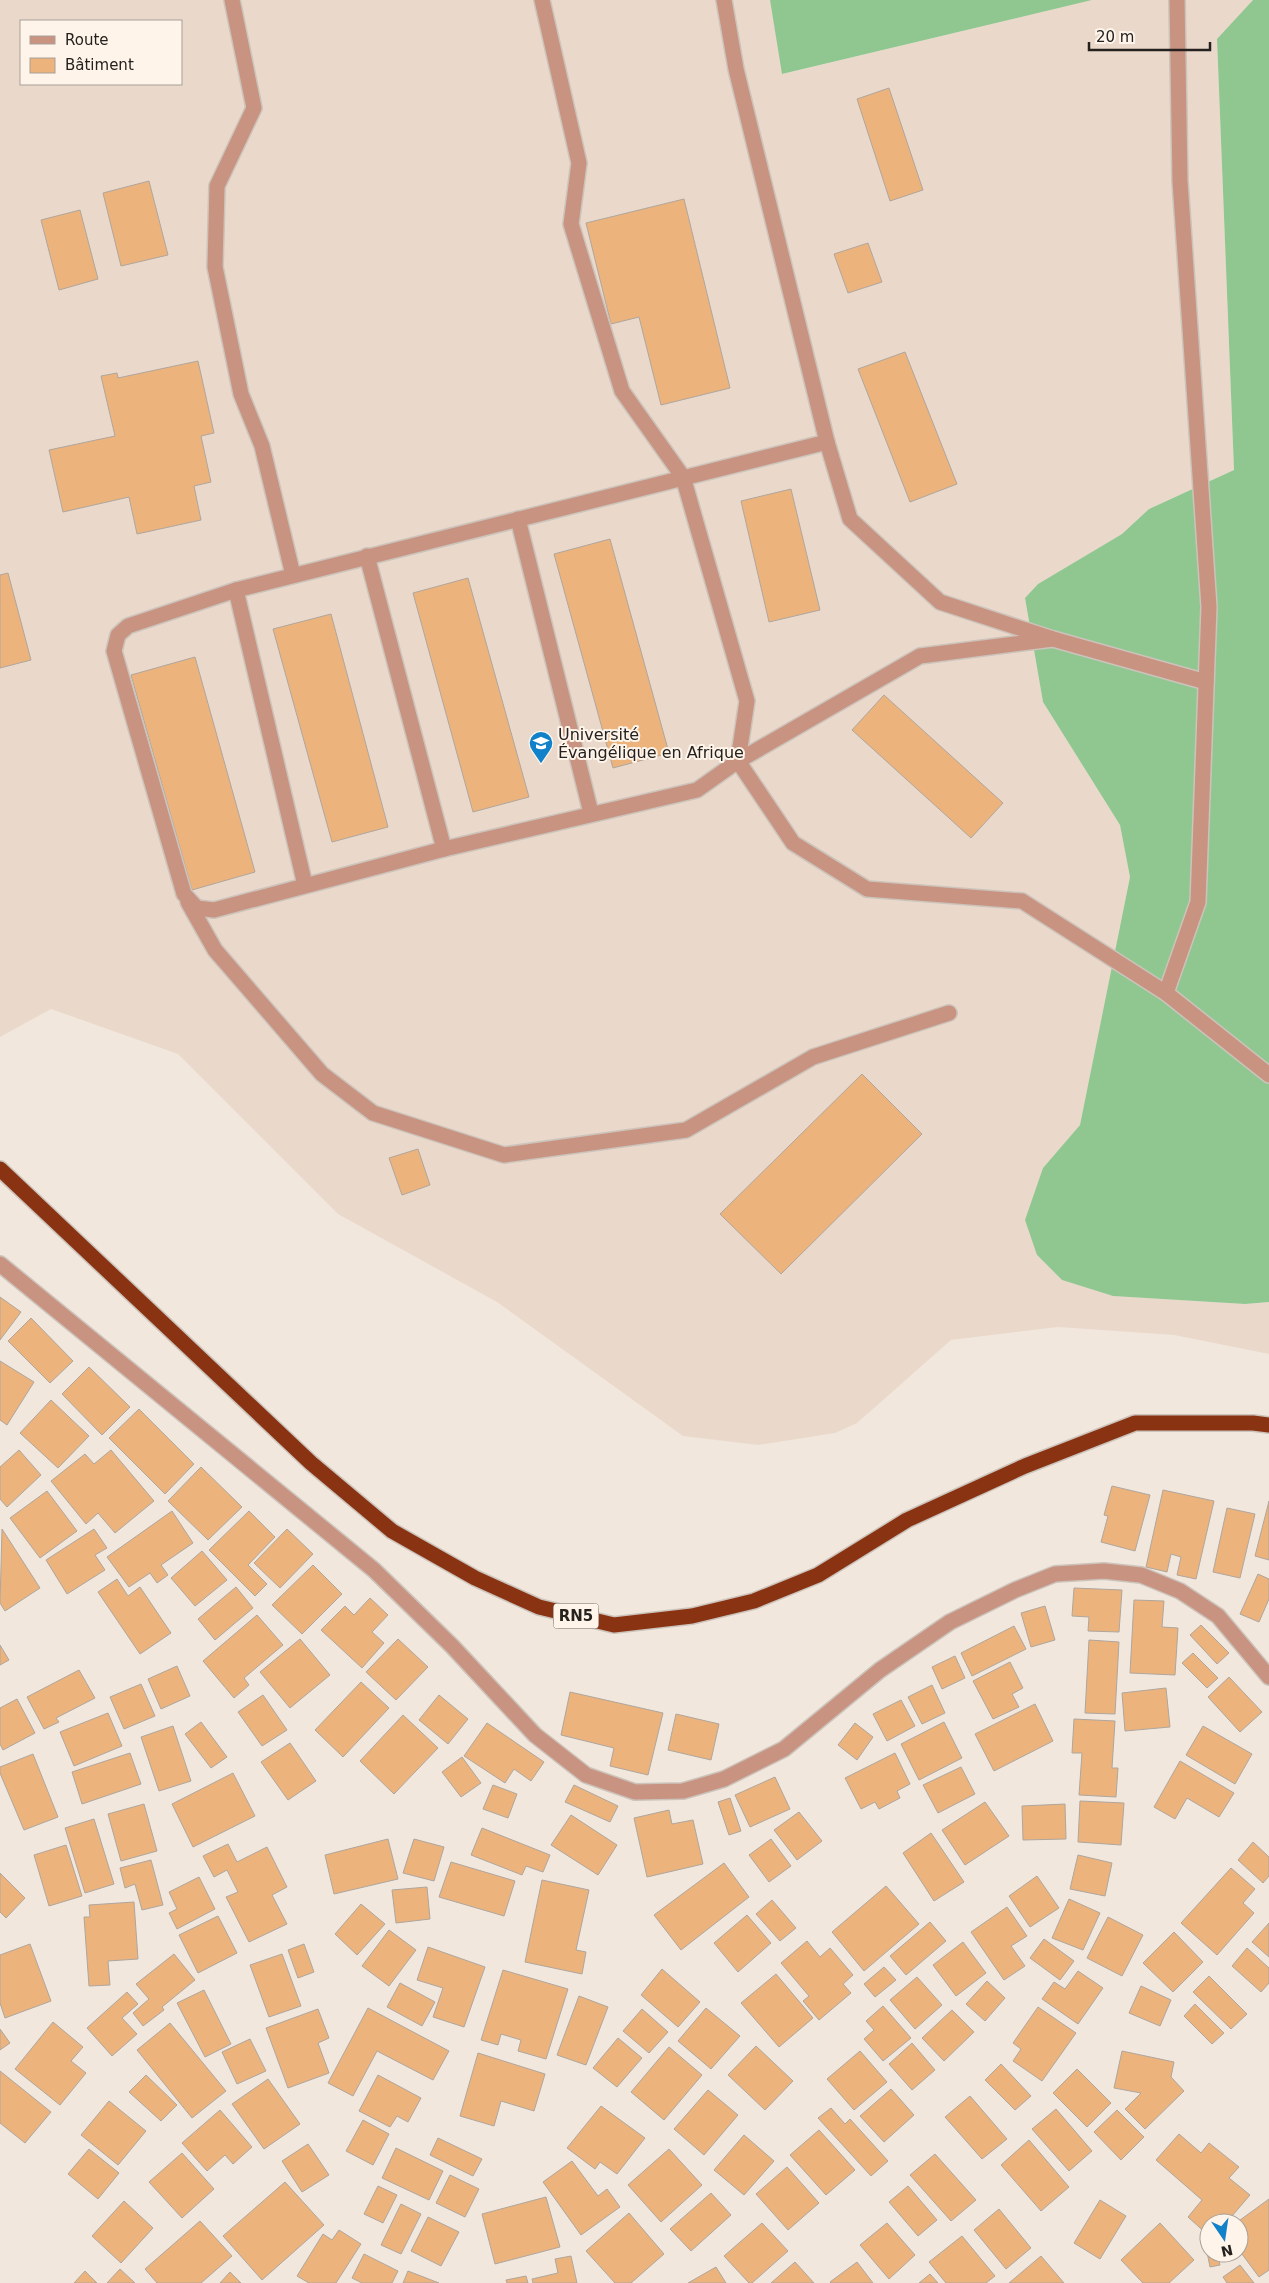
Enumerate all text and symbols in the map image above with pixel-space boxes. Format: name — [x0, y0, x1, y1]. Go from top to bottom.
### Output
legend — [20, 20, 182, 85]
scale bar — [1089, 20, 1210, 52]
text: 20 m — [1096, 28, 1134, 46]
text: Route — [65, 31, 109, 49]
text: Bâtiment — [65, 56, 134, 74]
place label: Université Évangélique en Afrique — [558, 725, 744, 762]
school or university icon: Université Évangélique en Afrique — [528, 730, 554, 764]
road number: RN5 — [554, 1604, 598, 1628]
north arrow — [1199, 2213, 1249, 2263]
text: N — [1219, 2242, 1234, 2260]

